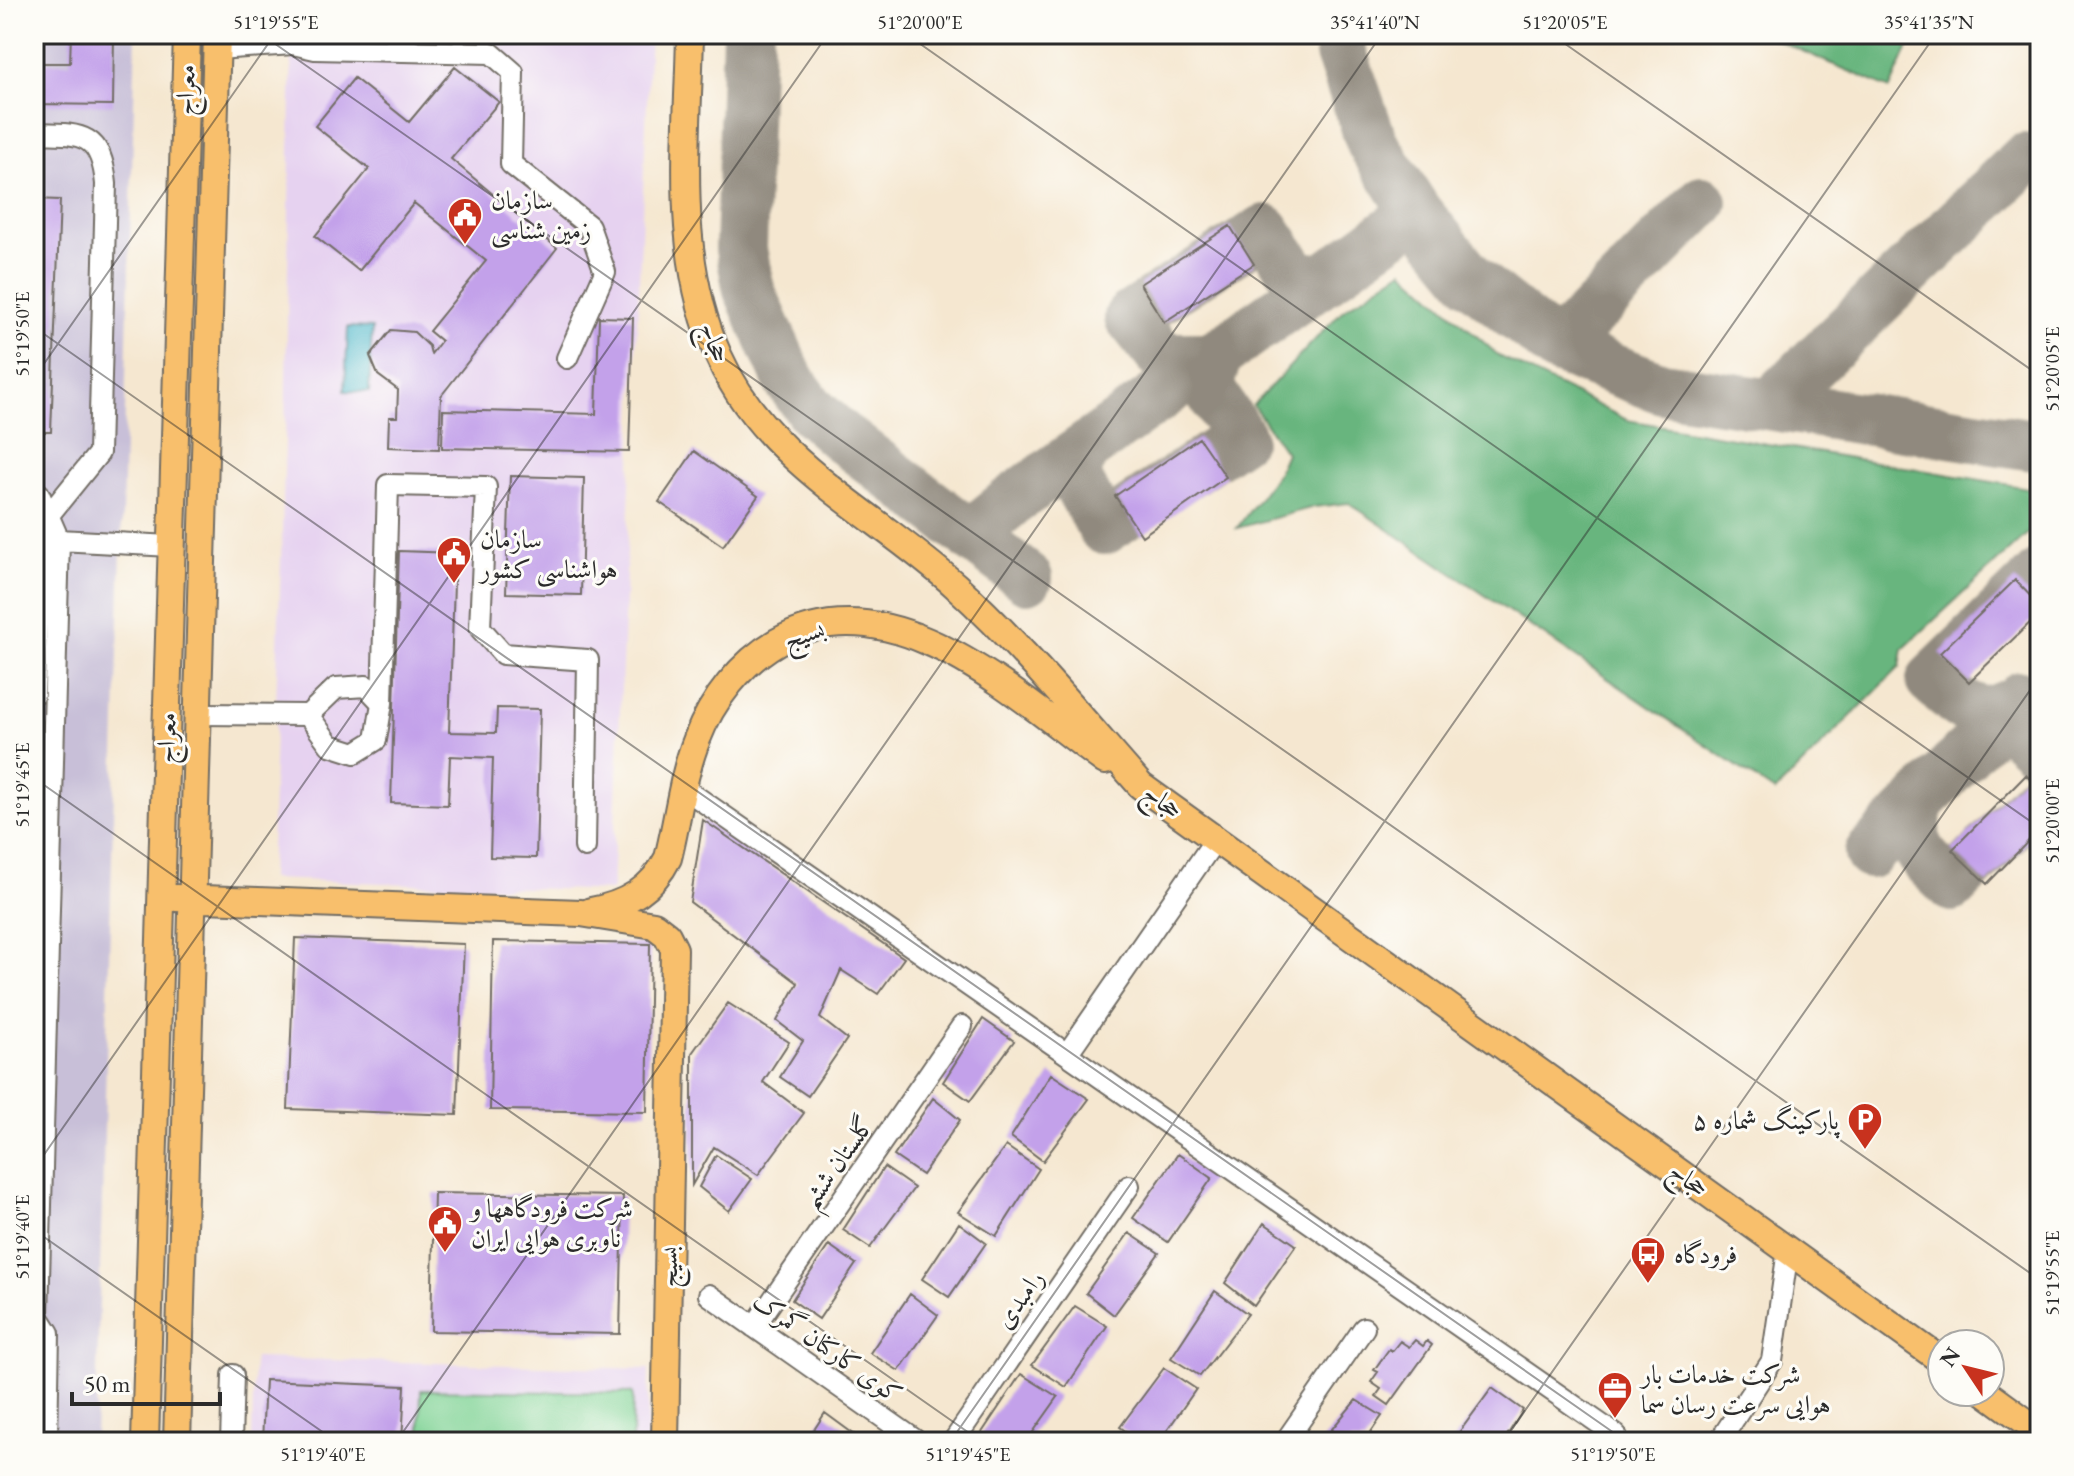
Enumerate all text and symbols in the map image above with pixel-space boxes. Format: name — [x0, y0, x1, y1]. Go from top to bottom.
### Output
text: 51°19'55"E — [233, 9, 319, 35]
text: 51°20'00"E — [877, 9, 963, 35]
text: 35°41'40"N — [1330, 9, 1420, 35]
text: 51°20'05"E — [1522, 9, 1608, 35]
text: 35°41'35"N — [1884, 9, 1974, 35]
street label: معراج — [167, 64, 210, 117]
place label: سازمان زمین شناسی — [491, 183, 591, 249]
public building icon: سازمان زمین شناسی — [446, 196, 484, 246]
text: 51°19'50"E — [9, 291, 35, 377]
street label: حجاج — [685, 317, 738, 370]
text: 51°20'05"E — [2039, 326, 2065, 412]
place label: سازمان هواشناسی کشور — [477, 522, 618, 588]
public building icon: سازمان هواشناسی کشور — [435, 535, 473, 585]
street label: بسیج — [779, 611, 831, 663]
street label: معراج — [148, 712, 191, 765]
text: 51°19'45"E — [9, 742, 35, 828]
street label: حجاج — [1132, 775, 1190, 833]
text: 51°20'00"E — [2039, 778, 2065, 864]
parking icon: پارکینگ شماره ۵ — [1846, 1101, 1884, 1151]
place label: پارکینگ شماره ۵ — [1693, 1103, 1840, 1139]
street label: گلستان ششم — [792, 1109, 889, 1221]
street label: حجاج — [1658, 1153, 1716, 1211]
place label: شرکت فرودگاهها و ناوبری هوایی ایران — [468, 1191, 633, 1255]
text: 51°19'40"E — [9, 1194, 35, 1280]
public building icon: شرکت فرودگاهها و ناوبری هوایی ایران — [426, 1204, 464, 1254]
text: 51°19'55"E — [2039, 1230, 2065, 1316]
bus stop icon: فرودگاه — [1629, 1235, 1667, 1285]
place label: فرودگاه — [1674, 1237, 1737, 1271]
street label: بسیج — [651, 1246, 692, 1288]
street label: رامبدی — [987, 1263, 1051, 1335]
street label: کوی کارکنان گمرک — [747, 1283, 909, 1411]
north arrow — [1926, 1328, 2006, 1408]
text: N — [1933, 1341, 1967, 1372]
scale bar — [72, 1356, 220, 1406]
place label: شرکت خدمات بار هوایی سرعت رسان سما — [1638, 1357, 1831, 1421]
text: 50 m — [84, 1368, 131, 1399]
office icon: شرکت خدمات بار هوایی سرعت رسان سما — [1596, 1370, 1634, 1420]
text: 51°19'40"E — [280, 1441, 366, 1467]
text: 51°19'45"E — [925, 1441, 1011, 1467]
text: 51°19'50"E — [1570, 1441, 1656, 1467]

